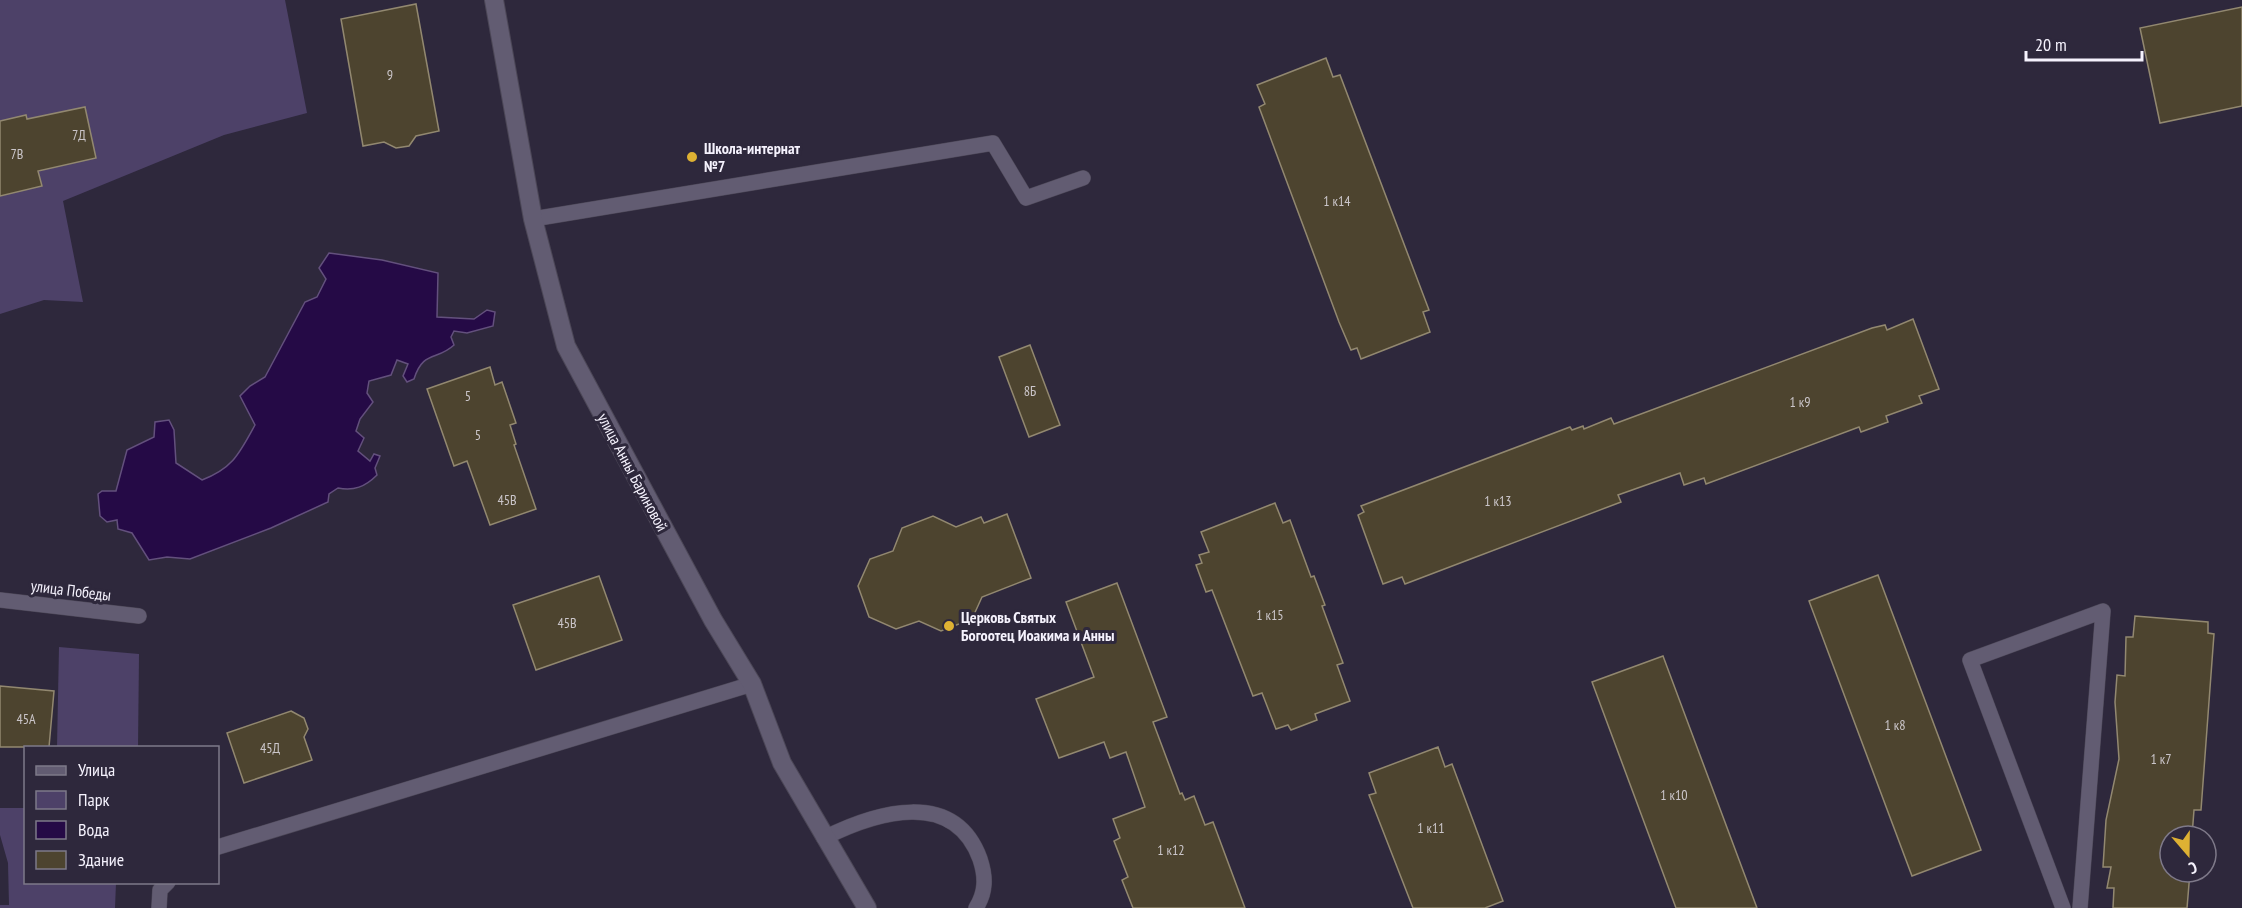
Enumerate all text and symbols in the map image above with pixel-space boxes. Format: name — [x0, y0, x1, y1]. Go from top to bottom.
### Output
scale bar — [2026, 24, 2142, 62]
text: 20 m — [2035, 33, 2067, 56]
house number: 9 — [387, 66, 393, 84]
house number: 7Д — [72, 126, 86, 144]
place label: Школа-интернат №7 — [704, 138, 801, 176]
house number: 7В — [11, 145, 23, 163]
marker: Школа-интернат №7 — [685, 150, 699, 164]
house number: 1 к14 — [1323, 192, 1351, 210]
house number: 8Б — [1024, 382, 1036, 400]
house number: 5 — [465, 387, 471, 405]
house number: 1 к9 — [1790, 393, 1811, 411]
street label: улица Анны Бариновой — [593, 409, 673, 535]
house number: 5 — [475, 426, 481, 444]
house number: 45В — [497, 491, 517, 509]
house number: 1 к13 — [1484, 492, 1512, 510]
street label: улица Победы — [30, 575, 112, 605]
house number: 1 к15 — [1256, 606, 1284, 624]
place label: Церковь Святых Богоотец Иоакима и Анны — [961, 607, 1114, 645]
house number: 45В — [557, 614, 577, 632]
marker: Церковь Святых Богоотец Иоакима и Анны — [942, 619, 956, 633]
house number: 45А — [16, 710, 36, 728]
house number: 1 к8 — [1885, 716, 1906, 734]
house number: 45Д — [260, 739, 280, 757]
legend — [24, 746, 219, 884]
house number: 1 к7 — [2151, 750, 2172, 768]
text: Улица — [78, 758, 115, 781]
house number: 1 к10 — [1660, 786, 1688, 804]
text: Парк — [78, 788, 109, 811]
text: Вода — [78, 818, 109, 841]
house number: 1 к11 — [1417, 819, 1445, 837]
north arrow — [2158, 824, 2218, 884]
house number: 1 к12 — [1157, 841, 1185, 859]
text: Здание — [78, 848, 124, 871]
text: С — [2186, 857, 2200, 879]

